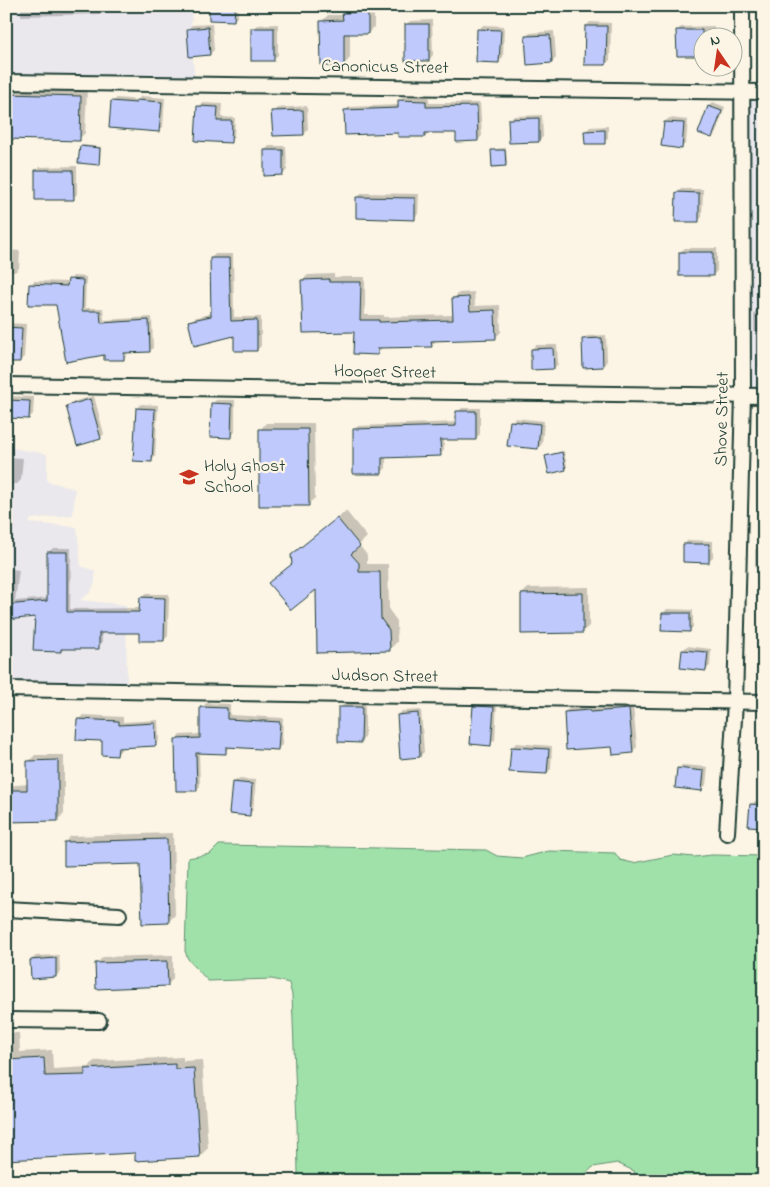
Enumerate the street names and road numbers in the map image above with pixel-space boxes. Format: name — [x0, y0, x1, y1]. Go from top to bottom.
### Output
street label: Canonicus Street — [321, 54, 449, 82]
street label: Hooper Street — [334, 359, 436, 387]
street label: Shove Street — [709, 371, 737, 467]
street label: Judson Street — [332, 663, 438, 691]

